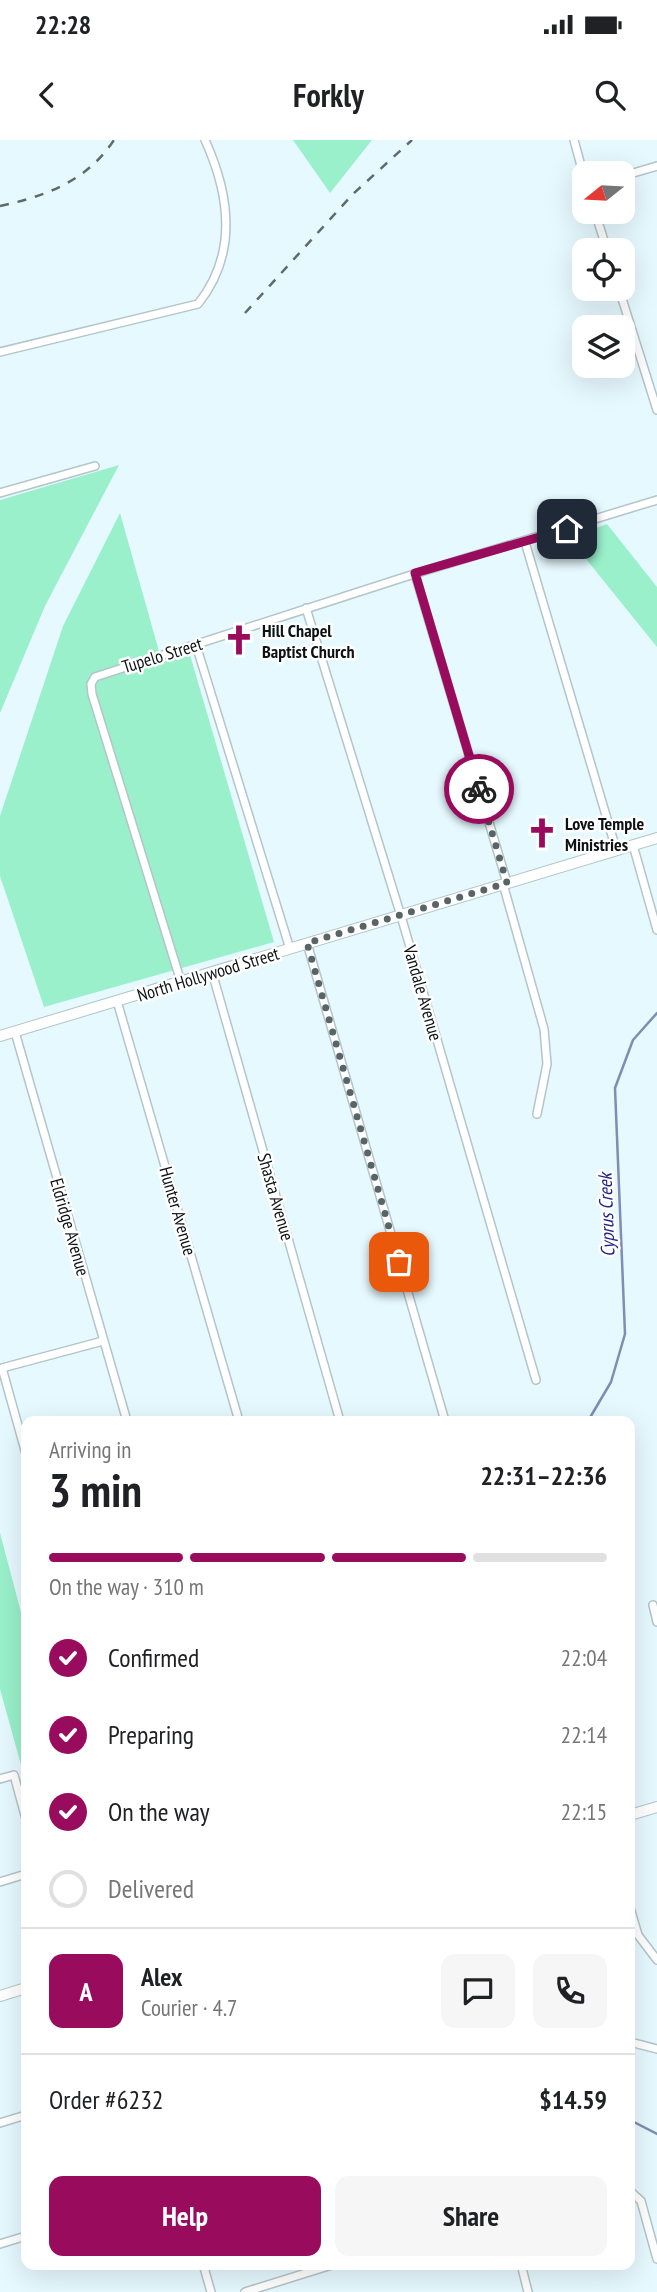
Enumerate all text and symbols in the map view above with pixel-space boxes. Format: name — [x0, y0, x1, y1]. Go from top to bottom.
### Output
text: 22:28 — [35, 8, 91, 41]
text: Forkly — [293, 74, 364, 116]
icon: back — [28, 76, 66, 114]
icon: search — [591, 76, 629, 114]
north arrow — [572, 161, 635, 224]
map controls — [572, 161, 635, 378]
button: locate — [572, 238, 635, 301]
button: layers — [572, 315, 635, 378]
pin — [537, 499, 597, 559]
icon: home — [548, 510, 586, 548]
place label: Hill Chapel Baptist Church — [262, 619, 355, 663]
church icon: Hill Chapel Baptist Church — [222, 623, 256, 657]
street label: Tupelo Street — [119, 632, 205, 678]
courier — [444, 754, 514, 824]
icon: bike — [460, 770, 498, 808]
place label: Love Temple Ministries — [565, 812, 645, 856]
church icon: Love Temple Ministries — [525, 816, 559, 850]
street label: North Hollywood Street — [134, 941, 282, 1007]
street label: Vandale Avenue — [398, 942, 448, 1043]
street label: Shasta Avenue — [253, 1151, 299, 1243]
street label: Hunter Avenue — [154, 1164, 202, 1258]
water label: Cyprus Creek — [592, 1170, 619, 1257]
street label: Eldridge Avenue — [45, 1176, 95, 1278]
pin — [369, 1232, 429, 1292]
icon: bag — [380, 1243, 418, 1281]
text: Arriving in — [49, 1435, 131, 1464]
text: 22:31–22:36 — [480, 1459, 607, 1492]
text: 3 min — [49, 1460, 142, 1520]
text: On the way · 310 m — [49, 1572, 204, 1601]
icon: check — [49, 1639, 87, 1677]
text: Confirmed — [108, 1641, 199, 1674]
text: 22:04 — [561, 1643, 607, 1672]
icon: check — [49, 1716, 87, 1754]
text: Preparing — [108, 1718, 194, 1751]
text: 22:14 — [561, 1720, 607, 1749]
icon: check — [49, 1793, 87, 1831]
text: On the way — [108, 1795, 210, 1828]
text: 22:15 — [561, 1797, 607, 1826]
text: Delivered — [108, 1872, 194, 1905]
button: chat — [441, 1954, 515, 2028]
button: phone — [533, 1954, 607, 2028]
text: Alex — [141, 1960, 182, 1993]
text: A — [79, 1975, 93, 2008]
text: Courier · 4.7 — [141, 1993, 237, 2022]
text: Order #6232 — [49, 2083, 164, 2116]
text: $14.59 — [539, 2083, 607, 2116]
button: Help — [49, 2176, 321, 2256]
button: Share — [335, 2176, 607, 2256]

